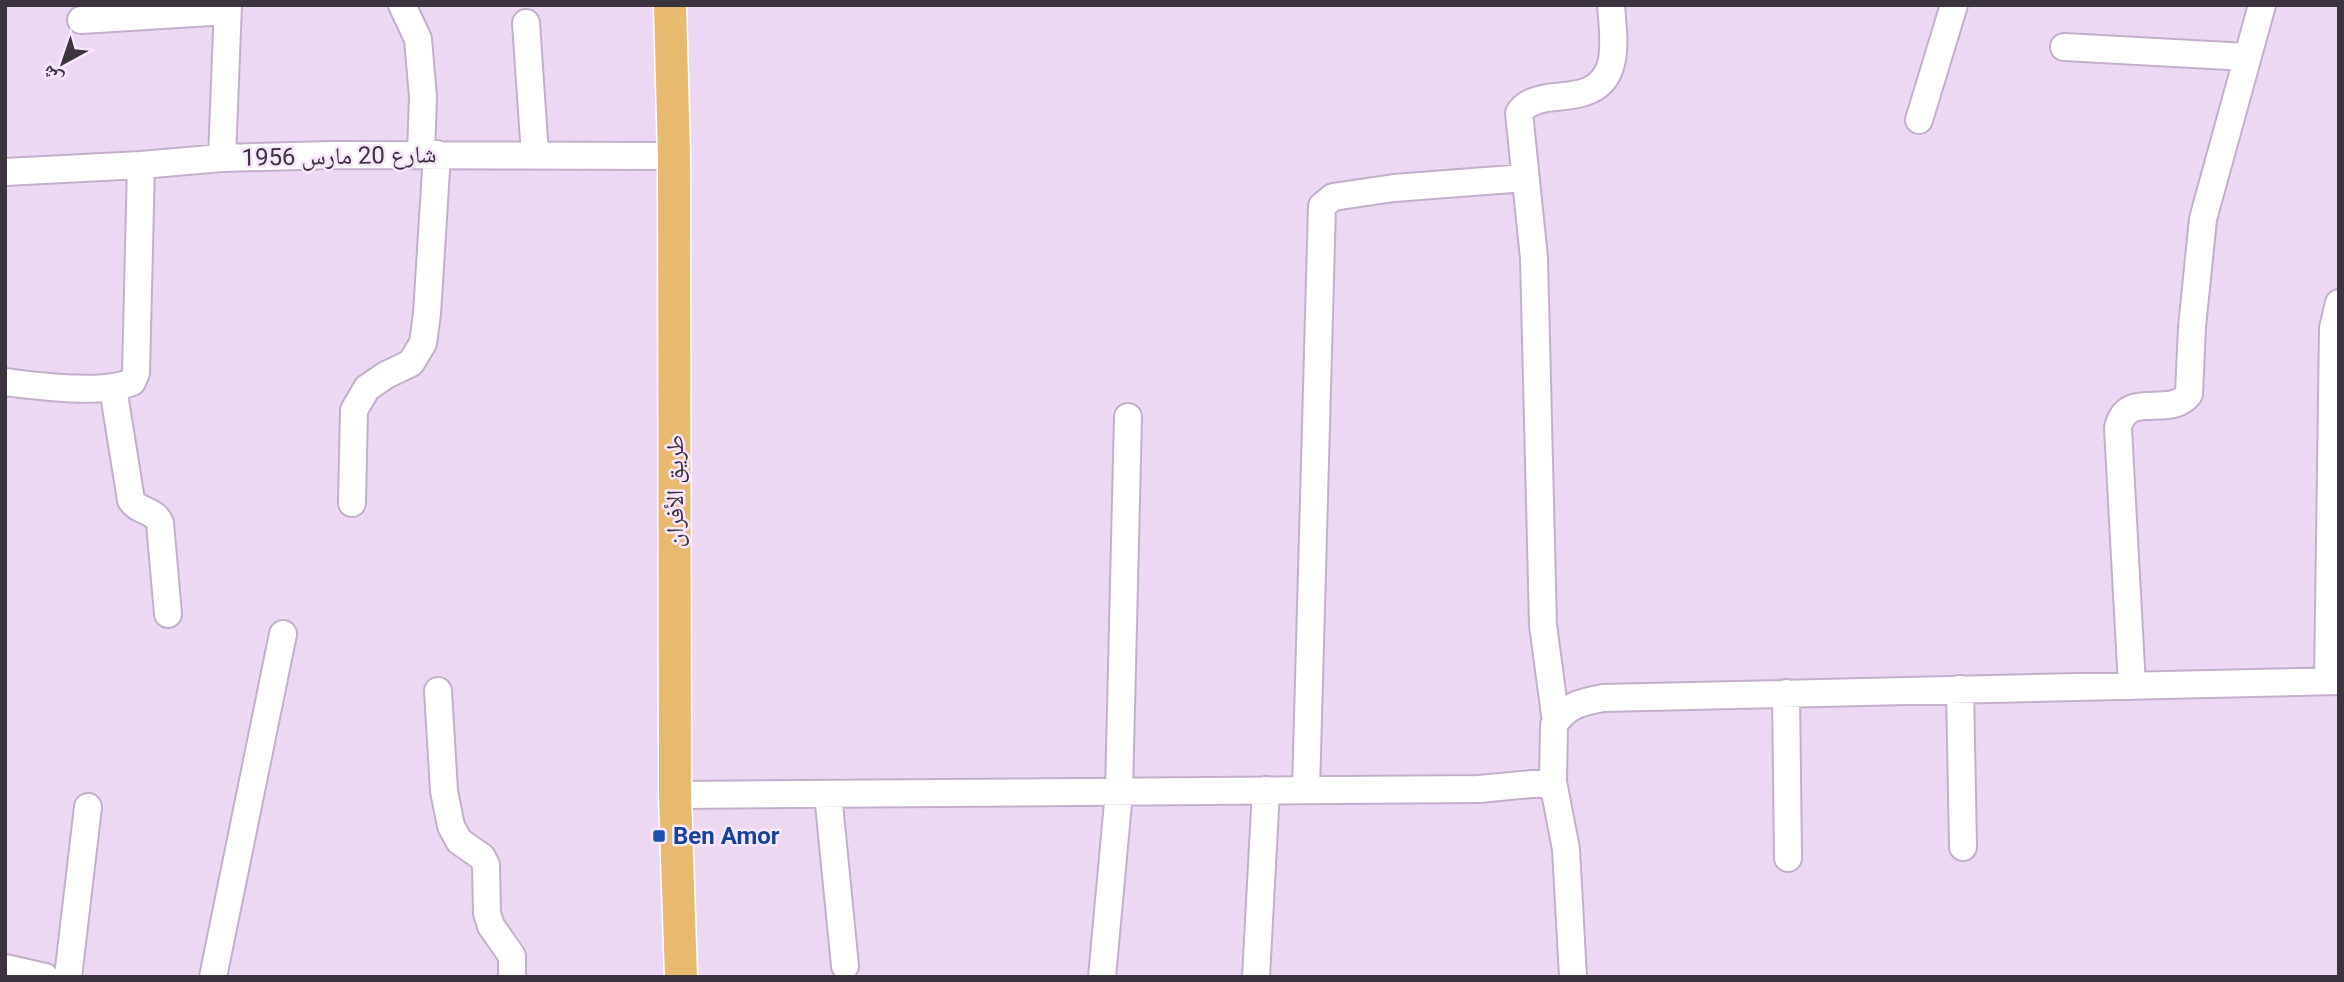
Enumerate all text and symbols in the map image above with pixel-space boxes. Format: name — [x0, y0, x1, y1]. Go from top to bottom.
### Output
north arrow — [28, 28, 98, 98]
text: ش — [37, 60, 68, 91]
street label: شارع 20 مارس 1956 — [241, 140, 437, 173]
street label: طريق الأفران — [661, 435, 689, 547]
place label: Ben Amor — [673, 822, 780, 850]
marker: Ben Amor — [651, 828, 667, 844]

